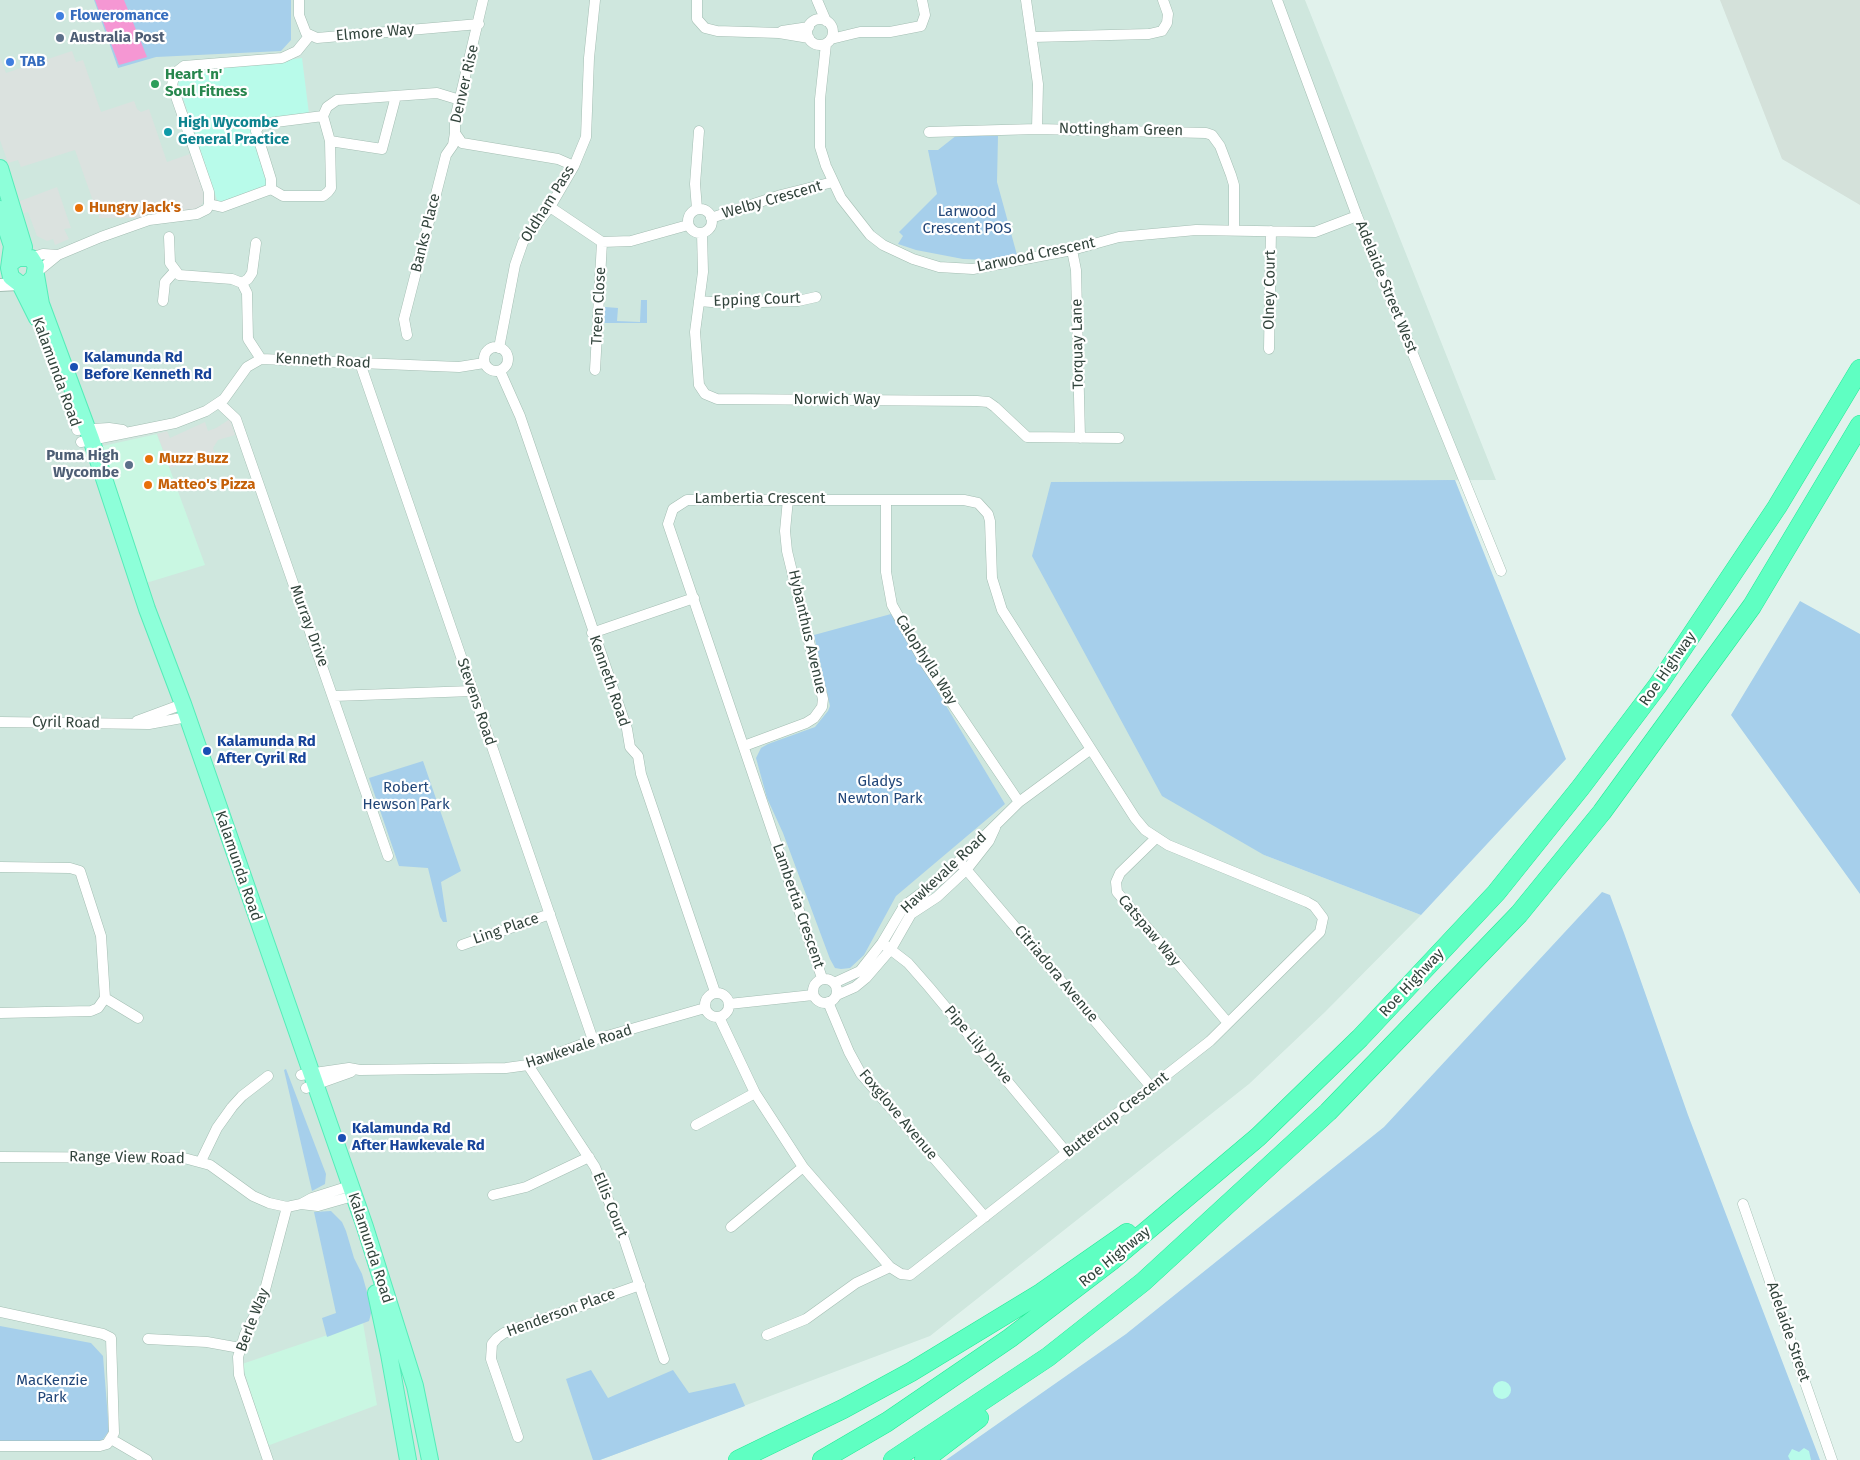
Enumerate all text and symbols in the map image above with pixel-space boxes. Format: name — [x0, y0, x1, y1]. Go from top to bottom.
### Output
place label: Floweromance — [70, 7, 169, 25]
marker: Floweromance — [54, 10, 66, 22]
street label: Elmore Way — [335, 21, 415, 45]
place label: Australia Post — [70, 29, 165, 47]
marker: Australia Post — [54, 32, 66, 44]
street label: Denver Rise — [447, 43, 483, 125]
place label: TAB — [20, 53, 45, 71]
marker: TAB — [4, 56, 16, 68]
place label: Heart 'n' Soul Fitness — [165, 66, 247, 101]
marker: Heart 'n' Soul Fitness — [149, 78, 161, 90]
place label: High Wycombe General Practice — [178, 114, 289, 149]
street label: Nottingham Green — [1059, 120, 1183, 140]
marker: High Wycombe General Practice — [162, 126, 174, 138]
street label: Oldham Pass — [517, 162, 579, 246]
street label: Welby Crescent — [720, 177, 824, 223]
street label: Banks Place — [408, 192, 444, 274]
place label: Hungry Jack's — [89, 199, 181, 217]
marker: Hungry Jack's — [73, 202, 85, 214]
park label: Larwood Crescent POS — [922, 203, 1012, 238]
street label: Adelaide Street West — [1351, 218, 1421, 356]
street label: Larwood Crescent — [975, 234, 1097, 276]
street label: Olney Court — [1260, 250, 1280, 330]
street label: Treen Close — [588, 266, 610, 346]
street label: Epping Court — [713, 289, 801, 311]
street label: Torquay Lane — [1068, 299, 1088, 389]
street label: Kalamunda Road — [28, 315, 84, 429]
place label: Kalamunda Rd Before Kenneth Rd — [84, 349, 212, 384]
street label: Kenneth Road — [275, 350, 371, 372]
marker: Kalamunda Rd Before Kenneth Rd — [68, 361, 80, 373]
street label: Norwich Way — [794, 391, 880, 409]
place label: Puma High Wycombe — [46, 447, 119, 482]
place label: Muzz Buzz — [159, 450, 228, 468]
marker: Muzz Buzz — [143, 453, 155, 465]
marker: Puma High Wycombe — [123, 459, 135, 471]
place label: Matteo's Pizza — [158, 476, 255, 494]
marker: Matteo's Pizza — [142, 479, 154, 491]
street label: Lambertia Crescent — [695, 490, 825, 508]
street label: Hybanthus Avenue — [784, 568, 830, 696]
street label: Murray Drive — [286, 583, 332, 669]
street label: Calophylla Way — [891, 612, 961, 708]
street label: Roe Highway — [1636, 628, 1700, 710]
street label: Kenneth Road — [585, 633, 633, 729]
street label: Stevens Road — [453, 656, 499, 748]
street label: Cyril Road — [32, 713, 100, 733]
place label: Kalamunda Rd After Cyril Rd — [217, 733, 316, 768]
marker: Kalamunda Rd After Cyril Rd — [201, 745, 213, 757]
park label: Gladys Newton Park — [837, 773, 923, 808]
park label: Robert Hewson Park — [362, 779, 450, 814]
street label: Kalamunda Road — [211, 809, 265, 923]
street label: Hawkevale Road — [897, 829, 991, 917]
street label: Lambertia Crescent — [768, 841, 828, 971]
street label: Catspaw Way — [1114, 892, 1184, 970]
street label: Ling Place — [471, 909, 541, 949]
street label: Citriadora Avenue — [1010, 922, 1102, 1026]
street label: Roe Highway — [1376, 945, 1448, 1021]
street label: Pipe Lily Drive — [940, 1002, 1016, 1088]
street label: Hawkevale Road — [523, 1021, 635, 1073]
street label: Foxglove Avenue — [855, 1066, 941, 1164]
street label: Buttercup Crescent — [1060, 1068, 1172, 1162]
place label: Kalamunda Rd After Hawkevale Rd — [352, 1120, 485, 1155]
marker: Kalamunda Rd After Hawkevale Rd — [336, 1132, 348, 1144]
street label: Range View Road — [69, 1148, 185, 1168]
street label: Ellis Court — [589, 1170, 631, 1240]
street label: Kalamunda Road — [344, 1190, 396, 1306]
street label: Roe Highway — [1076, 1223, 1154, 1291]
street label: Adelaide Street — [1763, 1280, 1813, 1384]
street label: Henderson Place — [504, 1285, 618, 1341]
street label: Berle Way — [233, 1286, 273, 1354]
park label: MacKenzie Park — [16, 1372, 88, 1407]

